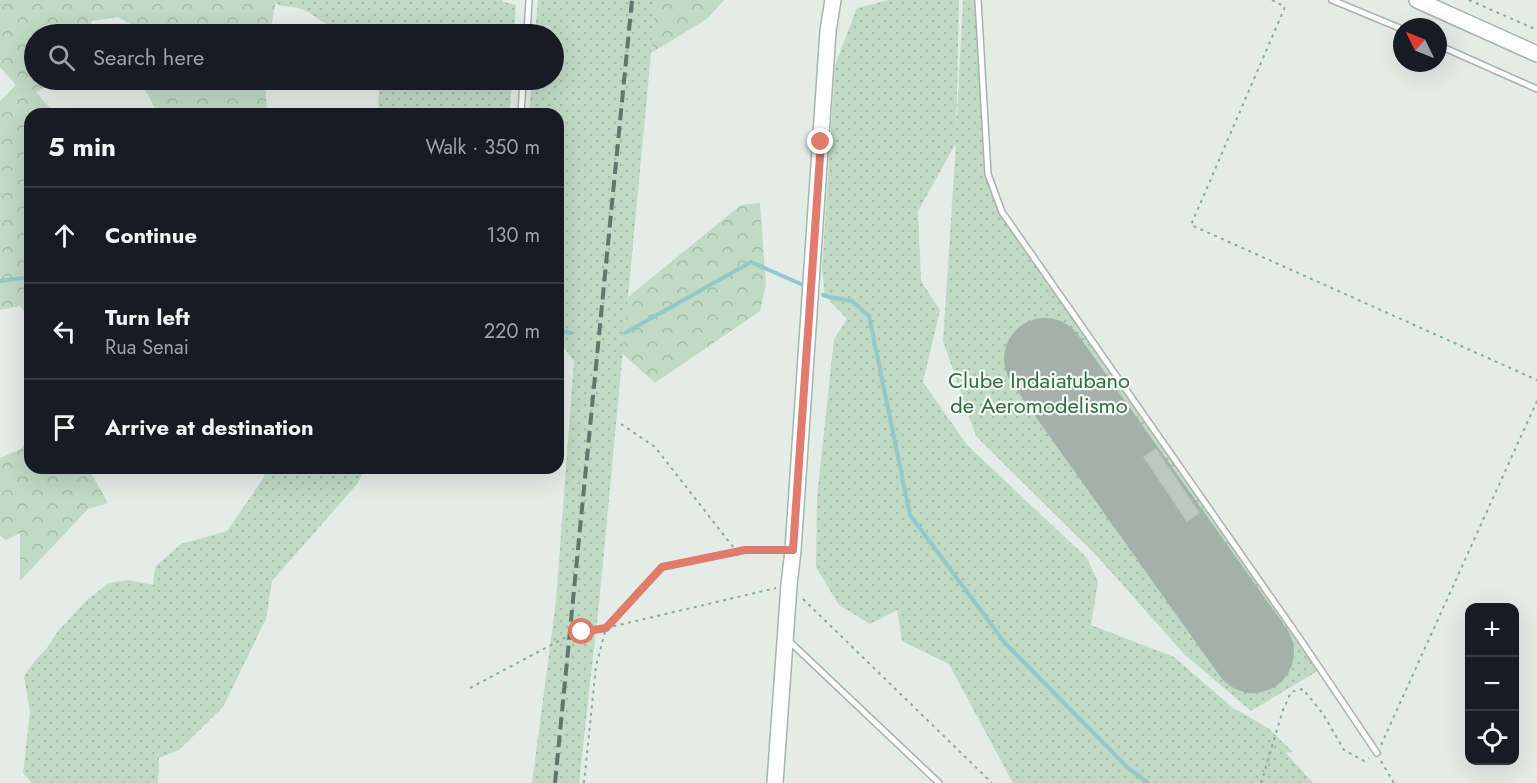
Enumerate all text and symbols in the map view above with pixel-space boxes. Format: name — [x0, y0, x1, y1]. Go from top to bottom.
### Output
north arrow — [1393, 18, 1447, 72]
search box — [24, 24, 564, 90]
icon: search — [45, 41, 78, 74]
text: Search here — [93, 41, 204, 73]
text: 5 min — [48, 128, 116, 166]
route end — [807, 128, 833, 154]
text: Walk · 350 m — [425, 133, 540, 162]
icon: ahead — [48, 219, 81, 252]
text: Continue — [105, 219, 197, 251]
text: 130 m — [486, 221, 540, 250]
text: Turn left — [105, 301, 190, 333]
icon: left — [48, 315, 81, 348]
text: 220 m — [484, 317, 540, 346]
text: Rua Senai — [105, 333, 189, 362]
park label: Clube Indaiatubano de Aeromodelismo — [948, 364, 1130, 421]
icon: arrive — [48, 411, 81, 444]
text: Arrive at destination — [105, 411, 314, 443]
map controls — [1465, 603, 1519, 765]
button: + — [1465, 603, 1519, 657]
route start — [568, 618, 594, 644]
button: − — [1465, 657, 1519, 711]
button: locate — [1465, 711, 1519, 765]

